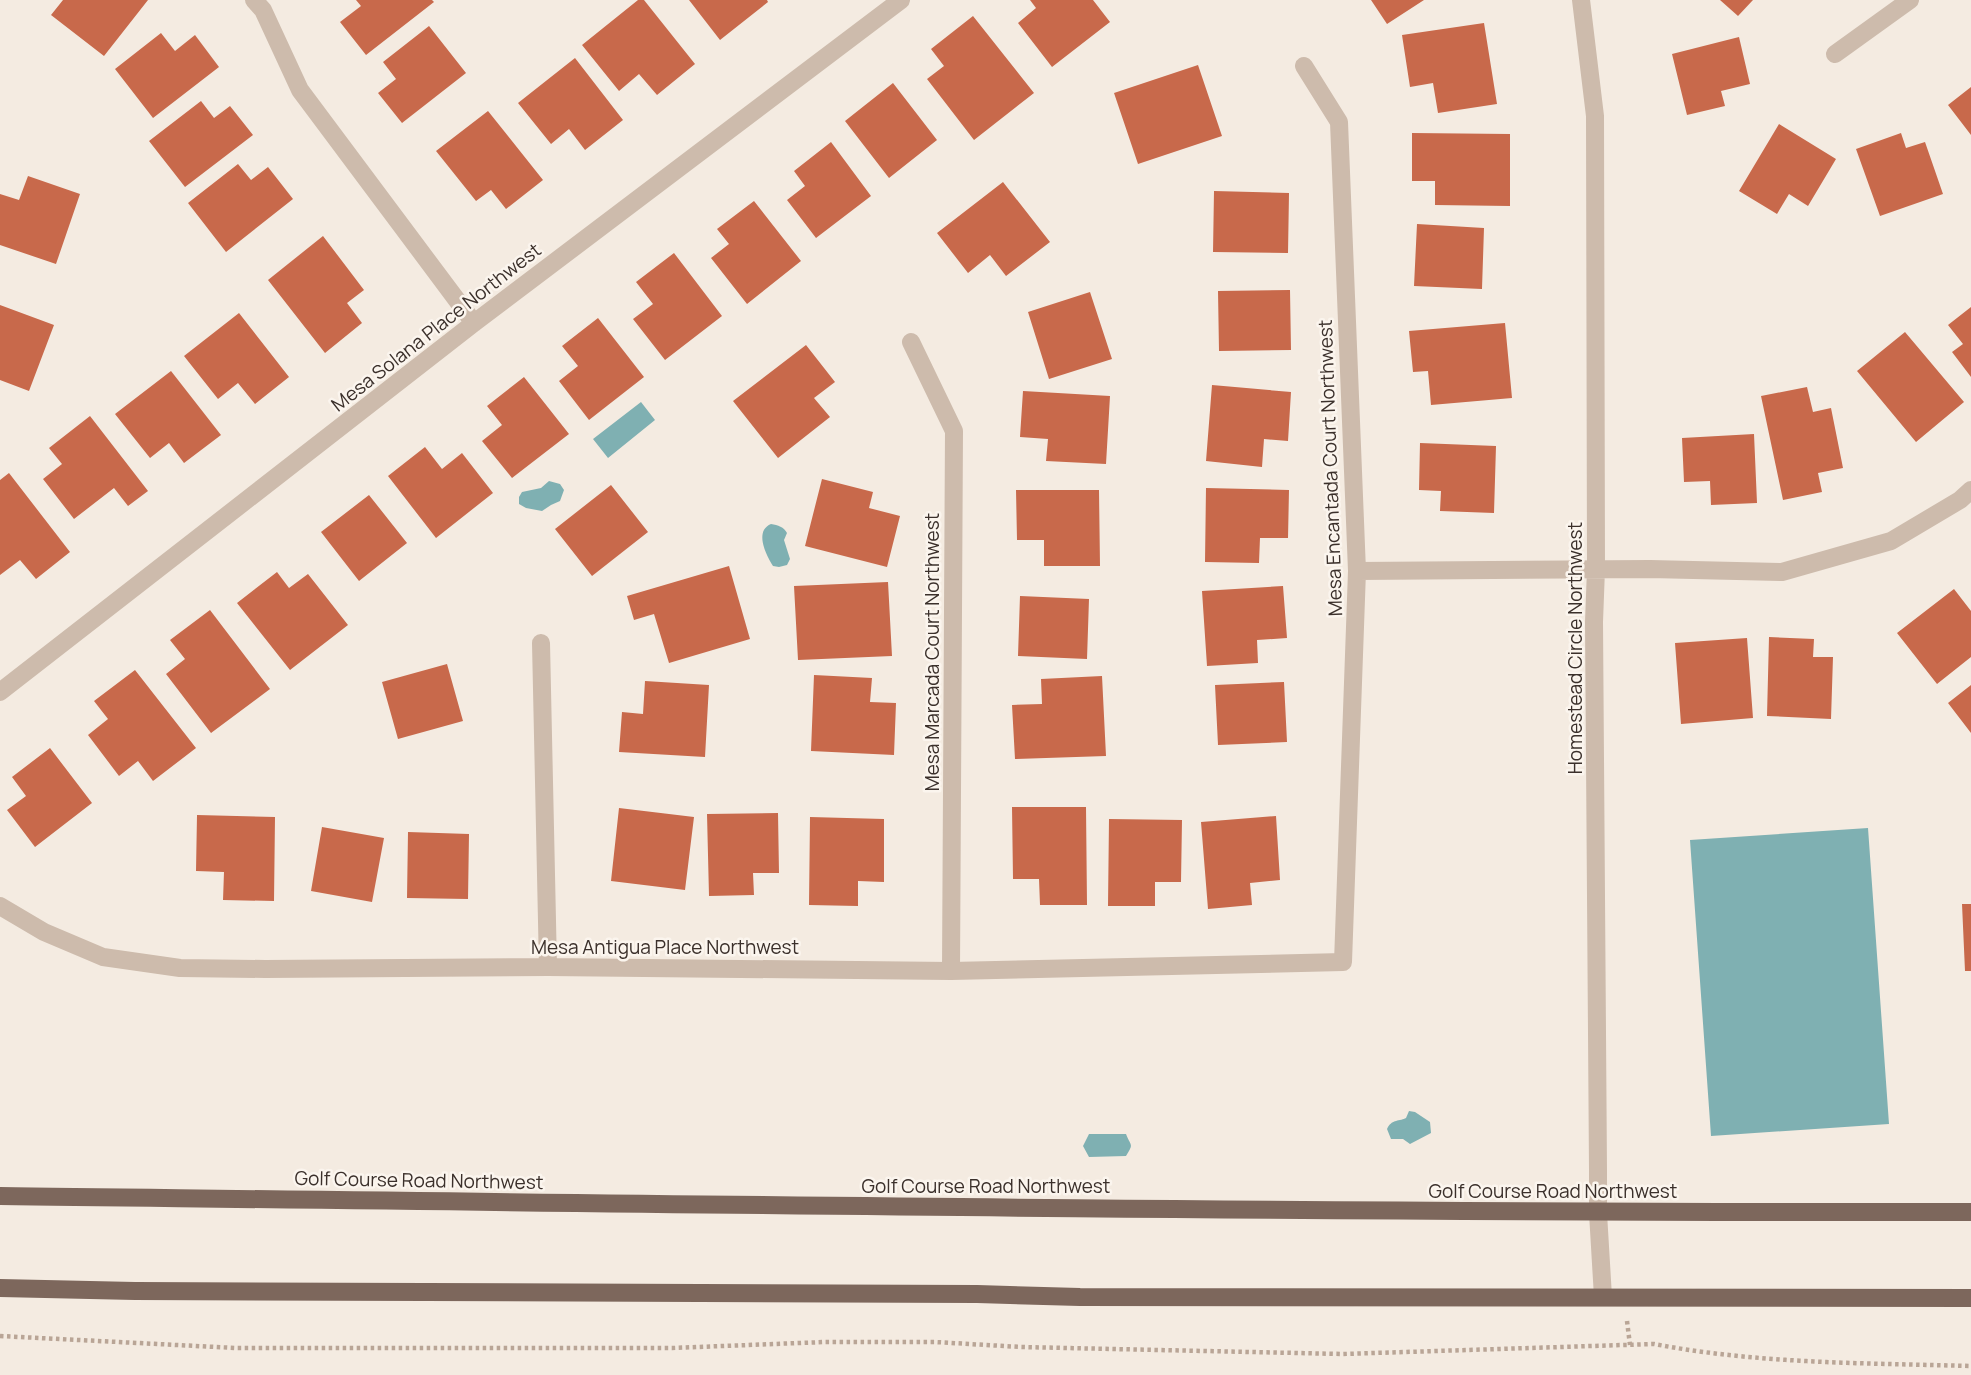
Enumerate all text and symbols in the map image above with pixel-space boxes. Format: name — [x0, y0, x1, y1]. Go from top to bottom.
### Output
street label: Mesa Solana Place Northwest — [326, 237, 546, 417]
street label: Mesa Encantada Court Northwest — [1312, 319, 1348, 617]
street label: Mesa Marcada Court Northwest — [919, 513, 945, 791]
street label: Homestead Circle Northwest — [1562, 522, 1588, 774]
street label: Mesa Antigua Place Northwest — [531, 934, 799, 960]
street label: Golf Course Road Northwest — [294, 1165, 544, 1195]
street label: Golf Course Road Northwest — [862, 1173, 1110, 1199]
street label: Golf Course Road Northwest — [1429, 1178, 1677, 1204]

